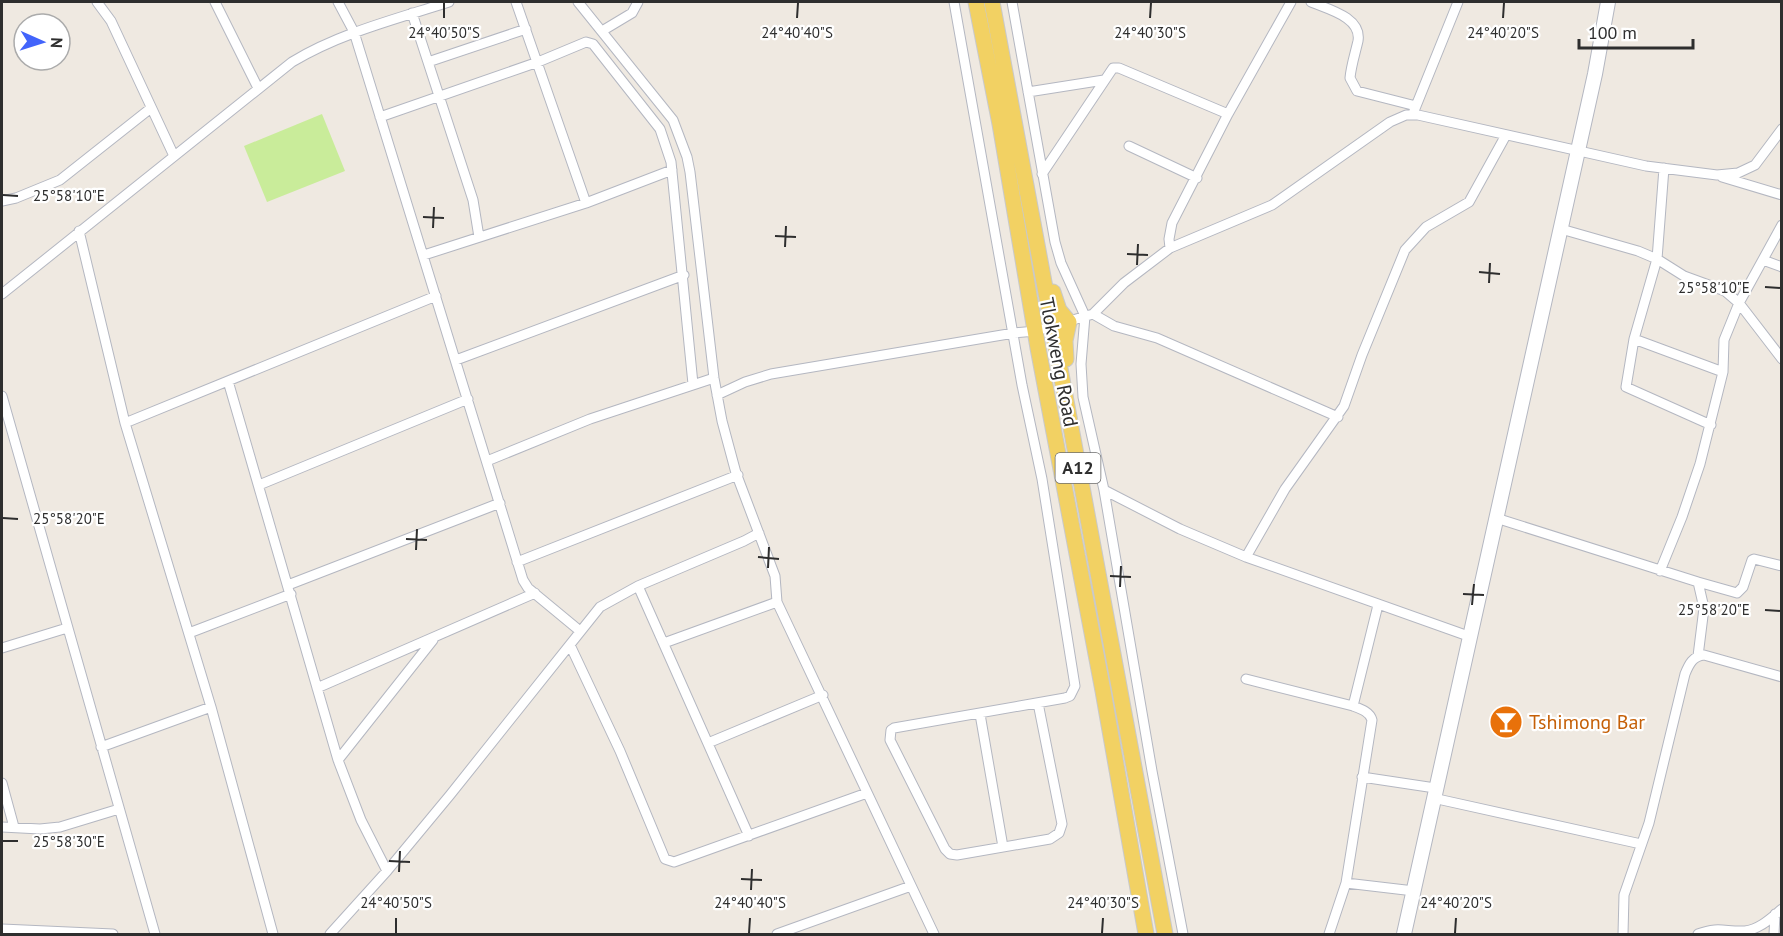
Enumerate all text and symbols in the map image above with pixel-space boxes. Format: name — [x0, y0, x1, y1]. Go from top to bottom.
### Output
north arrow — [12, 12, 72, 72]
scale bar — [1579, 12, 1693, 50]
text: 100 m — [1588, 21, 1637, 44]
text: 24°40'50"S — [408, 23, 480, 42]
text: 24°40'40"S — [761, 23, 833, 42]
text: 24°40'30"S — [1114, 23, 1186, 42]
text: 24°40'20"S — [1467, 23, 1539, 42]
text: N — [47, 37, 67, 49]
text: 25°58'10"E — [33, 186, 105, 205]
text: 25°58'10"E — [1678, 278, 1750, 297]
street label: Tlokweng Road — [1034, 295, 1084, 429]
road number: A12 — [1056, 453, 1100, 483]
text: 25°58'20"E — [33, 509, 105, 528]
text: 25°58'20"E — [1678, 600, 1750, 619]
bar icon: Tshimong Bar — [1488, 704, 1524, 740]
place label: Tshimong Bar — [1529, 709, 1645, 735]
text: 25°58'30"E — [33, 832, 105, 851]
text: 24°40'50"S — [360, 893, 432, 912]
text: 24°40'40"S — [714, 893, 786, 912]
text: 24°40'30"S — [1067, 893, 1139, 912]
text: 24°40'20"S — [1420, 893, 1492, 912]

